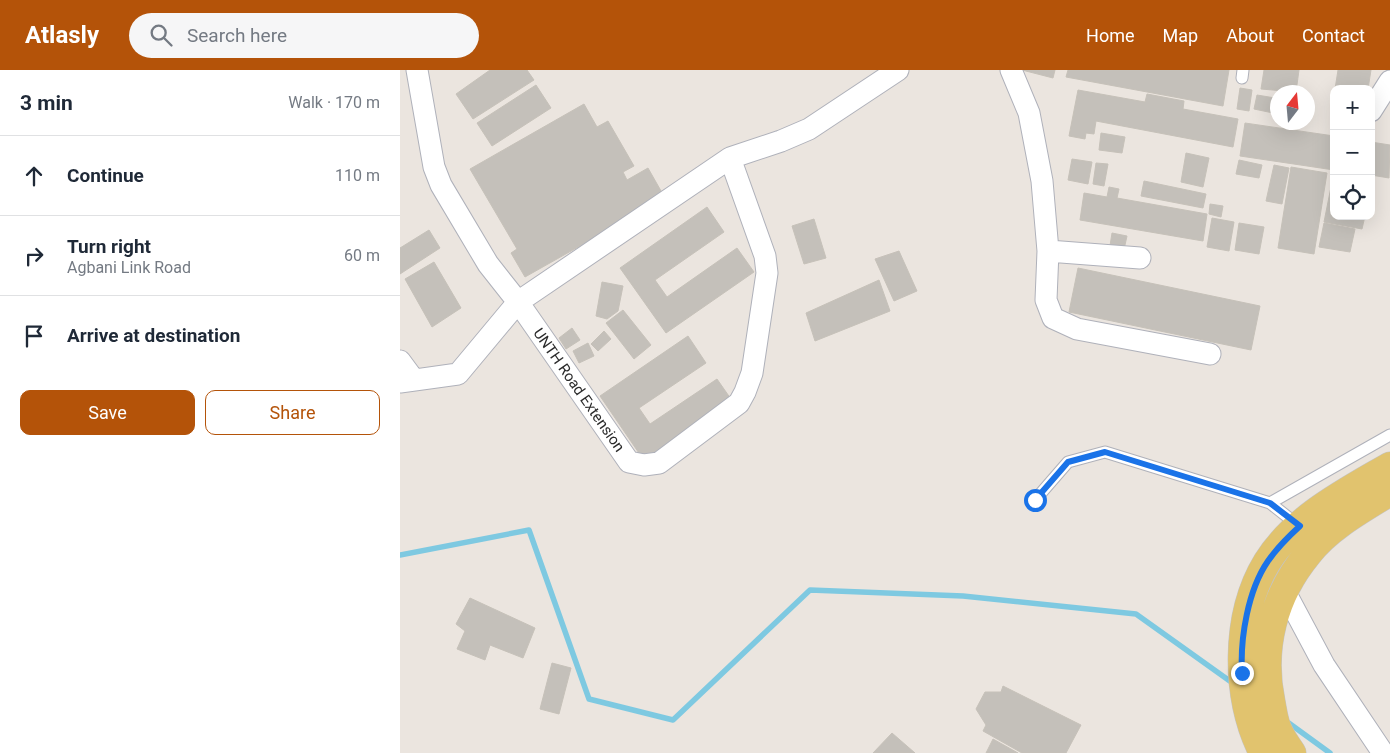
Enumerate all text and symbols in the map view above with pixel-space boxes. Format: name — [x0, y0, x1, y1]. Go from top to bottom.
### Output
search box — [129, 13, 479, 58]
text: Atlasly — [25, 21, 99, 49]
icon: search — [147, 21, 175, 49]
text: Search here — [187, 24, 287, 47]
text: Home — [1086, 25, 1135, 46]
text: Map — [1163, 25, 1198, 46]
text: About — [1226, 25, 1274, 46]
text: Contact — [1302, 25, 1365, 46]
north arrow — [1270, 85, 1315, 130]
map controls — [1330, 85, 1375, 220]
button: + — [1330, 85, 1375, 130]
text: 3 min — [20, 91, 73, 115]
text: Walk · 170 m — [288, 93, 380, 112]
button: − — [1330, 130, 1375, 175]
icon: ahead — [20, 162, 48, 190]
text: Continue — [67, 164, 144, 187]
text: 110 m — [335, 166, 380, 185]
button: locate — [1330, 175, 1375, 220]
text: Turn right — [67, 235, 151, 258]
icon: right — [20, 242, 48, 270]
text: 60 m — [344, 246, 380, 265]
text: Agbani Link Road — [67, 258, 191, 277]
icon: arrive — [20, 322, 48, 350]
text: Arrive at destination — [67, 324, 240, 347]
street label: UNTH Road Extension — [529, 325, 629, 455]
button: Save — [20, 390, 195, 435]
button: Share — [205, 390, 380, 435]
route start — [1024, 489, 1047, 512]
route end — [1231, 662, 1254, 685]

